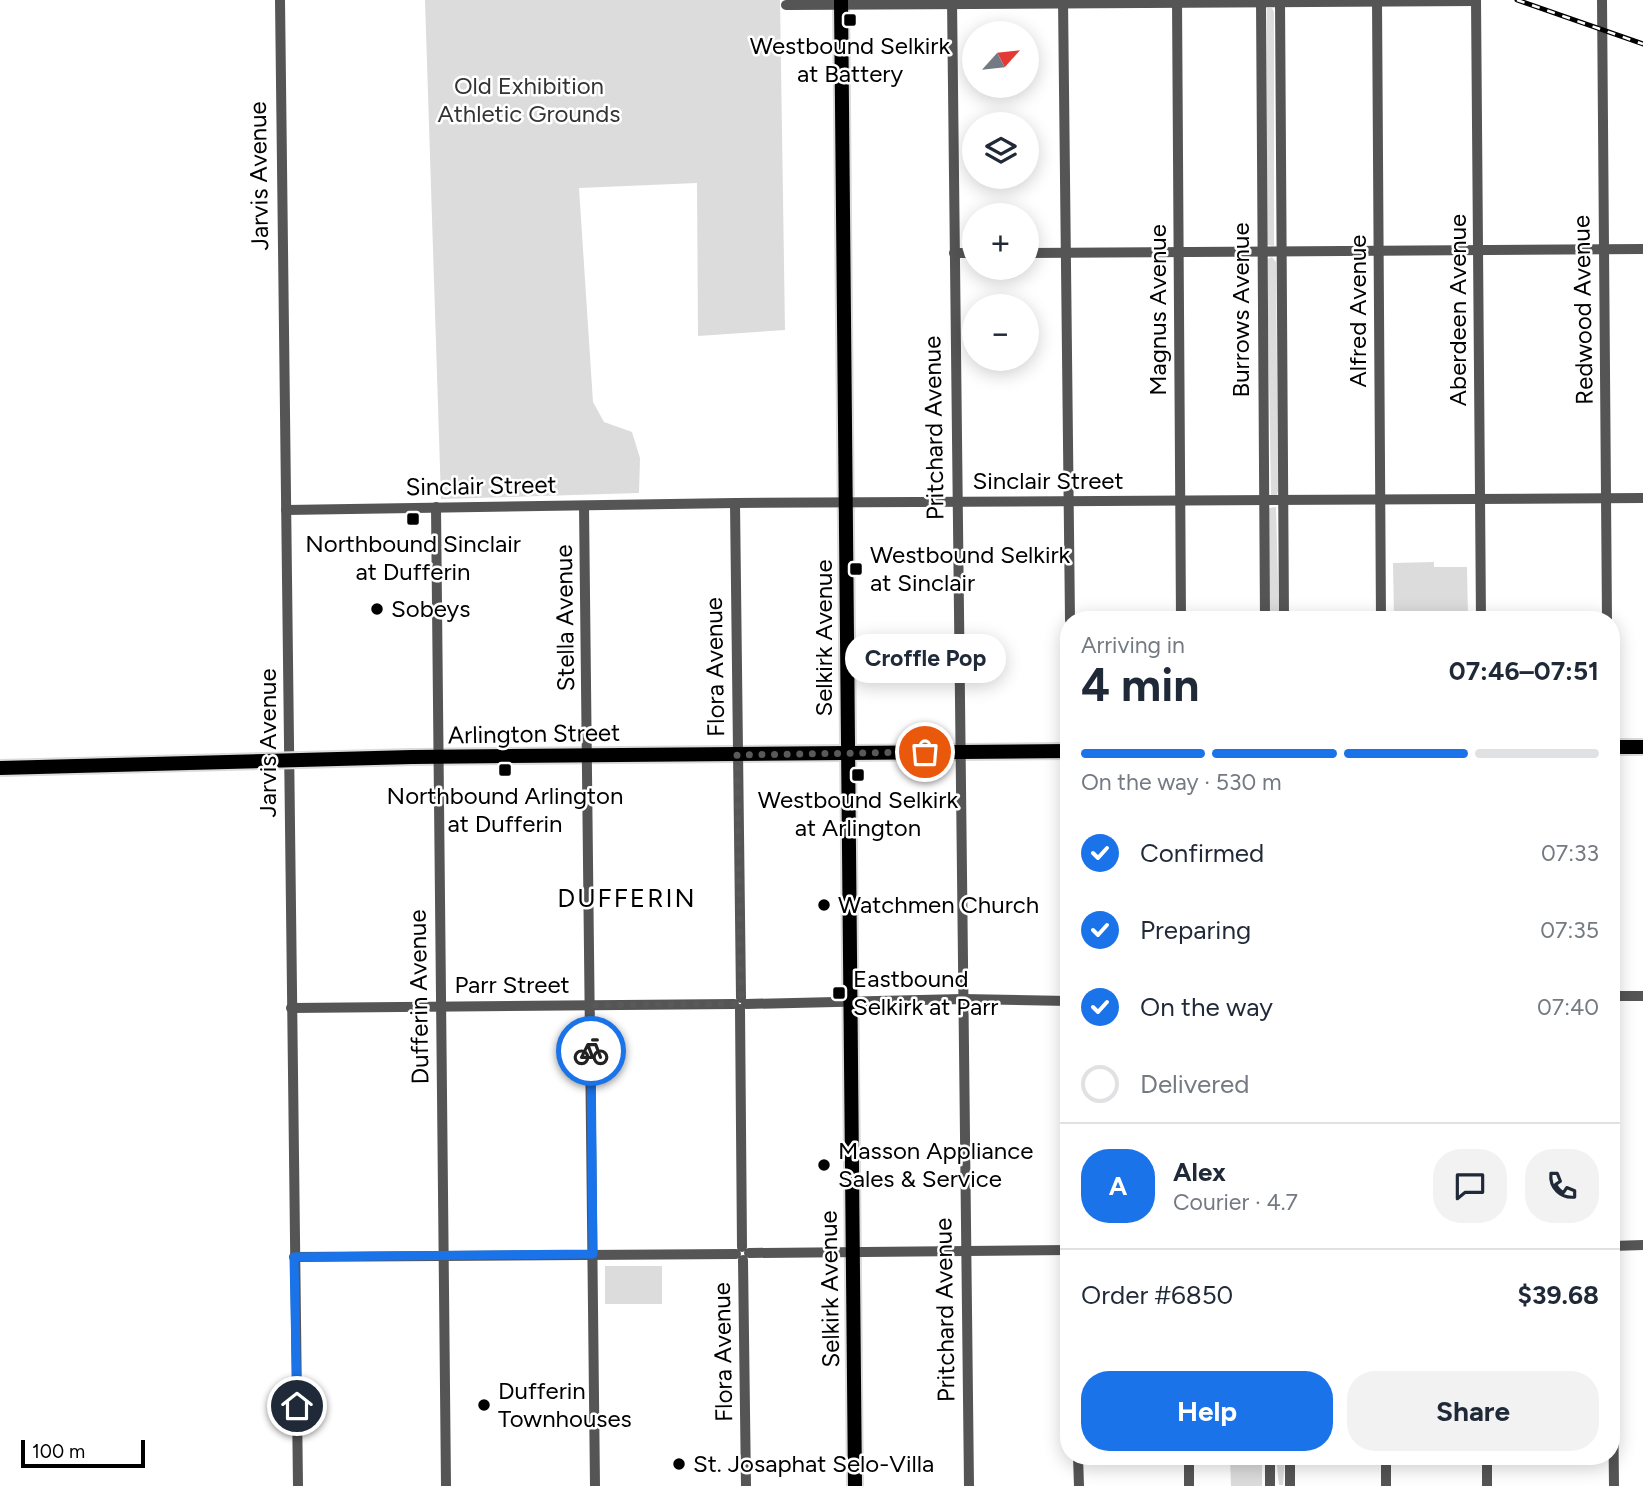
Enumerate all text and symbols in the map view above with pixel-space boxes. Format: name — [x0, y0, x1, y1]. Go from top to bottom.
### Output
marker: Westbound Selkirk at Battery — [842, 12, 858, 28]
north arrow — [962, 21, 1040, 98]
map controls — [962, 21, 1039, 371]
place label: Westbound Selkirk at Battery — [750, 31, 950, 88]
park label: Old Exhibition Athletic Grounds — [438, 71, 620, 128]
street label: Jarvis Avenue — [243, 101, 274, 251]
button: layers — [962, 112, 1039, 189]
button: + — [962, 203, 1039, 280]
street label: Aberdeen Avenue — [1443, 214, 1472, 406]
street label: Redwood Avenue — [1566, 215, 1599, 405]
street label: Burrows Avenue — [1226, 223, 1255, 397]
street label: Magnus Avenue — [1143, 224, 1172, 396]
street label: Alfred Avenue — [1343, 235, 1372, 387]
button: − — [962, 294, 1039, 371]
street label: Pritchard Avenue — [917, 336, 950, 520]
street label: Sinclair Street — [972, 466, 1124, 495]
street label: Sinclair Street — [405, 470, 557, 501]
marker: Northbound Sinclair at Dufferin — [405, 511, 421, 527]
place label: Northbound Sinclair at Dufferin — [305, 529, 521, 586]
place label: Westbound Selkirk at Sinclair — [870, 540, 1071, 597]
street label: Stella Avenue — [549, 544, 580, 692]
street label: Selkirk Avenue — [809, 559, 838, 717]
marker: Westbound Selkirk at Sinclair — [848, 561, 864, 577]
place label: Sobeys — [391, 594, 470, 623]
street label: Flora Avenue — [699, 597, 730, 737]
marker: Sobeys — [369, 601, 385, 617]
text: Arriving in — [1081, 631, 1185, 659]
callout: Croffle Pop — [844, 633, 1006, 682]
text: Croffle Pop — [865, 644, 986, 672]
text: 07:46–07:51 — [1449, 655, 1599, 687]
text: 4 min — [1081, 657, 1199, 713]
street label: Jarvis Avenue — [253, 668, 282, 818]
street label: Arlington Street — [448, 718, 620, 750]
pin — [895, 722, 955, 782]
icon: bag — [906, 733, 944, 771]
marker: Northbound Arlington at Dufferin — [497, 762, 513, 778]
marker: Westbound Selkirk at Arlington — [850, 767, 866, 783]
text: On the way · 530 m — [1081, 768, 1282, 796]
place label: Northbound Arlington at Dufferin — [387, 781, 623, 838]
place label: Westbound Selkirk at Arlington — [758, 785, 958, 842]
icon: check — [1081, 834, 1119, 872]
text: Confirmed — [1140, 837, 1264, 869]
text: 07:33 — [1541, 839, 1599, 867]
district label: DUFFERIN — [557, 882, 697, 914]
place label: Watchmen Church — [838, 890, 1039, 919]
marker: Watchmen Church — [816, 897, 832, 913]
street label: Dufferin Avenue — [402, 909, 435, 1085]
icon: check — [1081, 911, 1119, 949]
text: Preparing — [1140, 914, 1251, 946]
text: 07:35 — [1540, 916, 1599, 944]
place label: Eastbound Selkirk at Parr — [853, 964, 998, 1021]
street label: Parr Street — [454, 970, 570, 999]
marker: Eastbound Selkirk at Parr — [831, 985, 847, 1001]
icon: check — [1081, 988, 1119, 1026]
text: On the way — [1140, 991, 1273, 1023]
text: 07:40 — [1537, 993, 1599, 1021]
courier — [556, 1016, 626, 1086]
icon: bike — [572, 1032, 610, 1070]
text: Delivered — [1140, 1068, 1249, 1100]
place label: Masson Appliance Sales & Service — [838, 1136, 1033, 1193]
button: chat — [1433, 1149, 1507, 1223]
button: phone — [1525, 1149, 1599, 1223]
text: Alex — [1173, 1156, 1226, 1188]
marker: Masson Appliance Sales & Service — [816, 1157, 832, 1173]
text: A — [1109, 1170, 1127, 1202]
text: Courier · 4.7 — [1173, 1188, 1298, 1216]
street label: Selkirk Avenue — [814, 1210, 845, 1368]
street label: Pritchard Avenue — [928, 1218, 961, 1402]
text: Order #6850 — [1081, 1279, 1233, 1311]
text: $39.68 — [1518, 1279, 1599, 1311]
street label: Flora Avenue — [707, 1282, 738, 1422]
button: Help — [1081, 1371, 1333, 1451]
button: Share — [1347, 1371, 1599, 1451]
pin — [267, 1376, 327, 1436]
place label: Dufferin Townhouses — [498, 1376, 632, 1433]
icon: home — [278, 1387, 316, 1425]
marker: Dufferin Townhouses — [476, 1397, 492, 1413]
scale bar — [21, 1437, 145, 1469]
text: 100 m — [32, 1440, 85, 1463]
place label: St. Josaphat Selo-Villa — [693, 1449, 934, 1478]
marker: St. Josaphat Selo-Villa — [671, 1456, 687, 1472]

